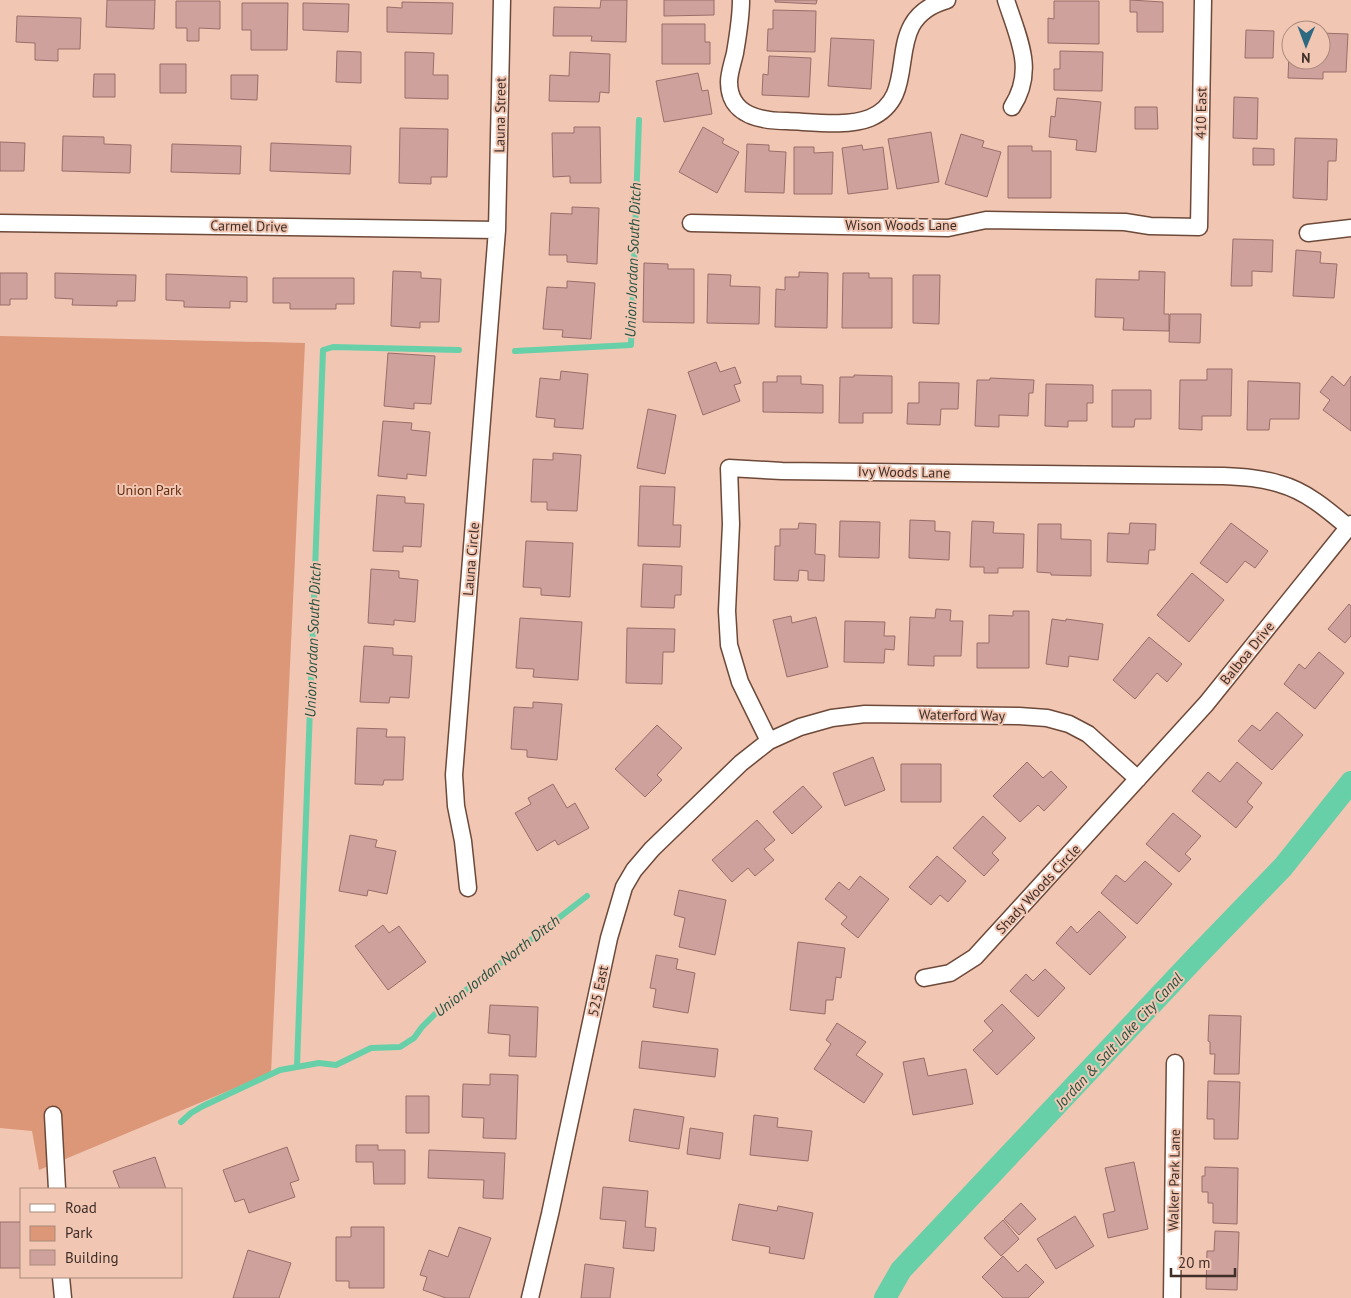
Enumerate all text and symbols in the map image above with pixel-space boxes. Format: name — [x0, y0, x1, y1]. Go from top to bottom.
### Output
north arrow — [1281, 20, 1331, 70]
text: N — [1301, 49, 1311, 67]
street label: Launa Street — [490, 77, 510, 153]
street label: 410 East — [1192, 87, 1210, 139]
water label: Union Jordan South Ditch — [620, 182, 645, 338]
street label: Carmel Drive — [210, 216, 288, 236]
street label: Wison Woods Lane — [845, 216, 957, 234]
street label: Ivy Woods Lane — [858, 462, 950, 482]
park label: Union Park — [116, 481, 182, 499]
street label: Launa Circle — [459, 521, 483, 597]
water label: Union Jordan South Ditch — [300, 562, 325, 718]
street label: Balboa Drive — [1216, 618, 1278, 688]
street label: Waterford Way — [919, 705, 1006, 725]
street label: Shady Woods Circle — [992, 840, 1084, 938]
water label: Union Jordan North Ditch — [430, 911, 563, 1021]
street label: 525 East — [584, 964, 612, 1018]
water label: Jordan & Salt Lake City Canal — [1050, 969, 1186, 1113]
street label: Walker Park Lane — [1164, 1129, 1184, 1231]
legend — [20, 1188, 182, 1278]
text: Road — [65, 1198, 97, 1217]
text: Park — [65, 1223, 93, 1242]
scale bar — [1171, 1246, 1235, 1278]
text: Building — [65, 1248, 119, 1267]
text: 20 m — [1178, 1253, 1211, 1272]

